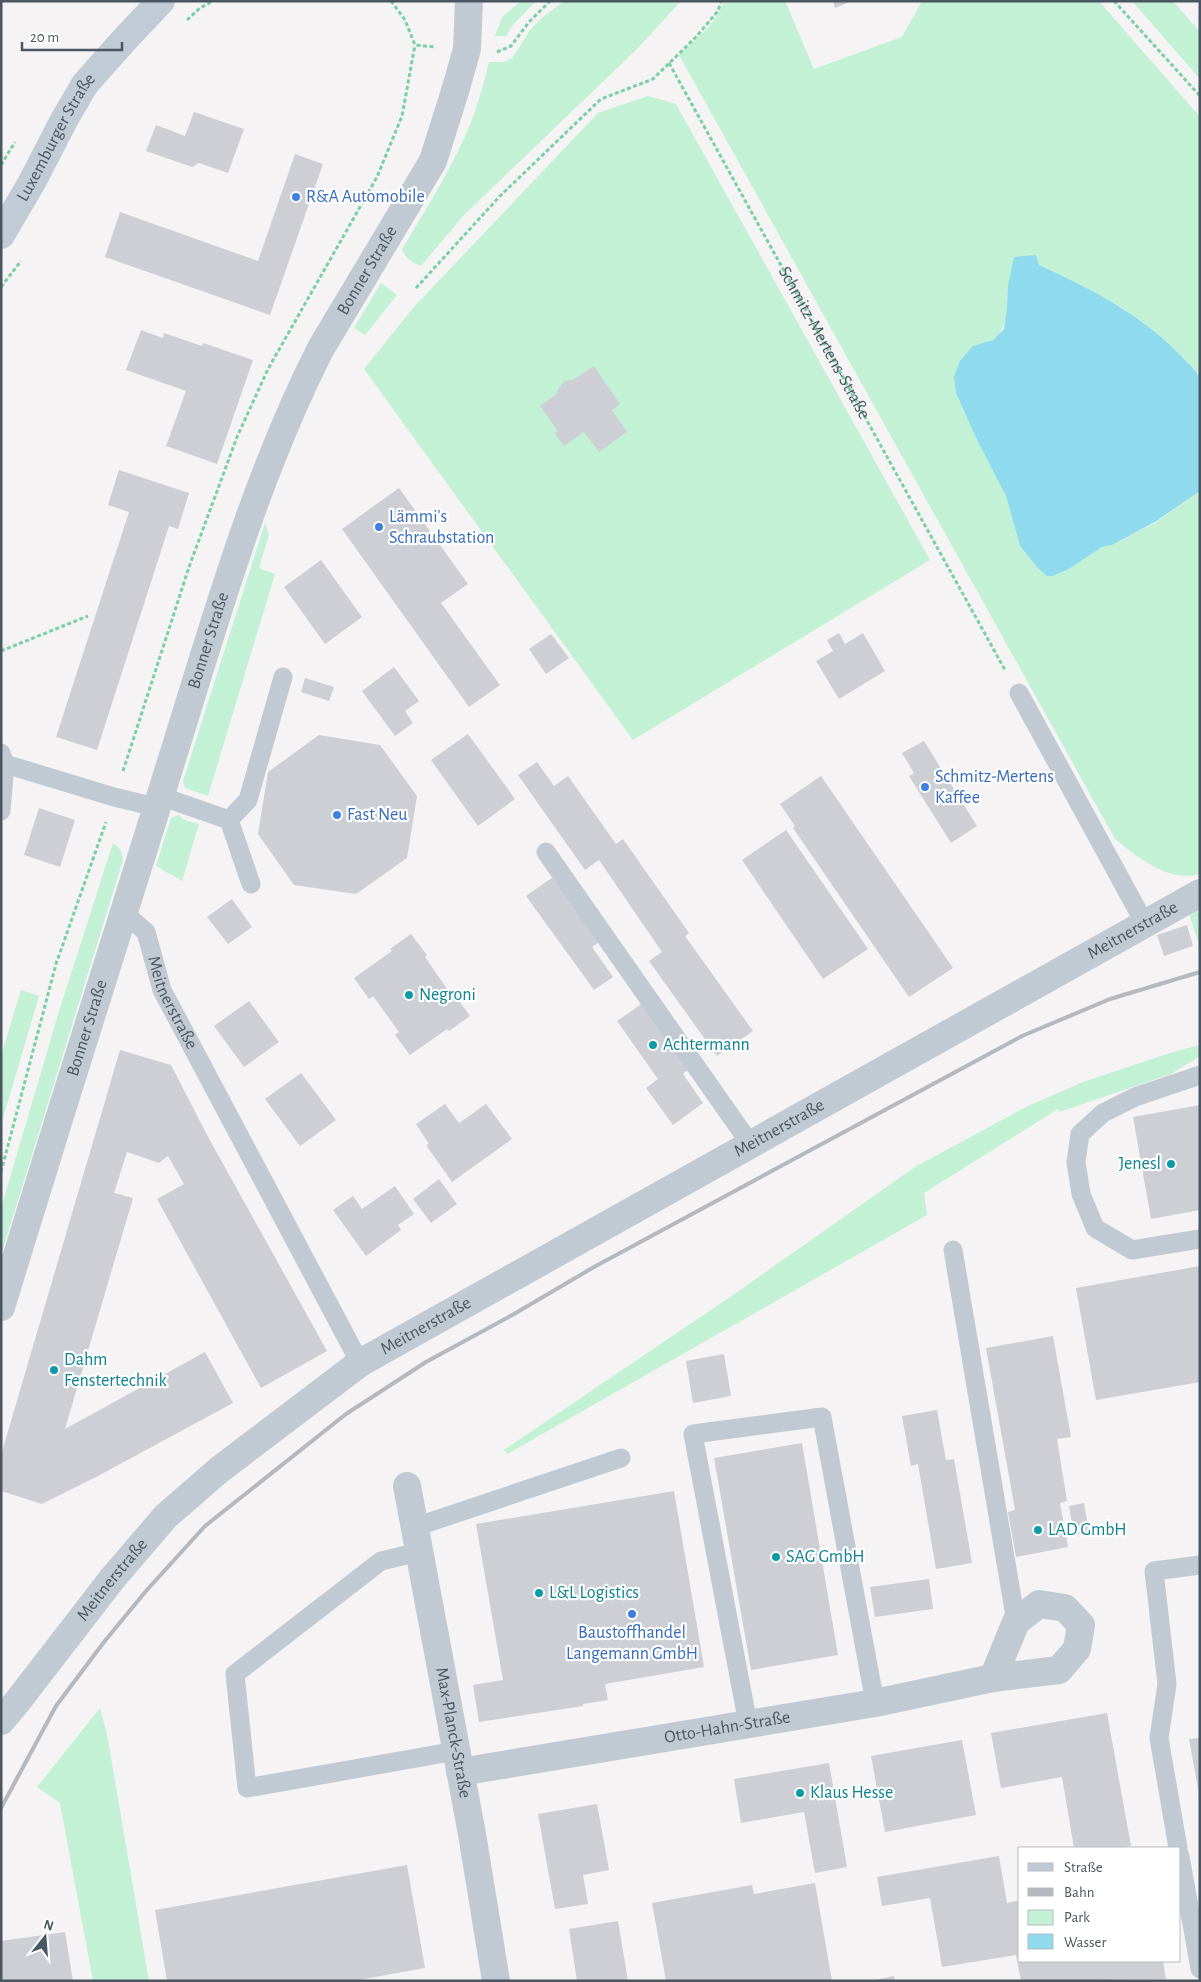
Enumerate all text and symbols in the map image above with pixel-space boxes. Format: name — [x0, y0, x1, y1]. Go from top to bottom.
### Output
scale bar — [22, 20, 122, 52]
text: 20 m — [30, 30, 59, 45]
street label: Luxemburger Straße — [14, 70, 99, 205]
place label: R&A Automobile — [306, 188, 425, 206]
marker: R&A Automobile — [290, 191, 302, 203]
street label: Bonner Straße — [334, 223, 401, 318]
street label: Schmitz-Mertens-Straße — [775, 264, 873, 422]
place label: Lämmi's Schraubstation — [389, 508, 494, 547]
marker: Lämmi's Schraubstation — [373, 521, 385, 533]
street label: Bonner Straße — [185, 590, 232, 691]
place label: Schmitz-Mertens Kaffee — [935, 768, 1054, 807]
marker: Schmitz-Mertens Kaffee — [919, 781, 931, 793]
place label: Fast Neu — [347, 806, 407, 824]
marker: Fast Neu — [331, 809, 343, 821]
street label: Meitnerstraße — [1085, 898, 1181, 963]
street label: Meitnerstraße — [144, 954, 201, 1052]
street label: Bonner Straße — [64, 978, 111, 1079]
place label: Negroni — [419, 986, 476, 1004]
marker: Negroni — [403, 989, 415, 1001]
place label: Achtermann — [663, 1036, 750, 1054]
marker: Achtermann — [647, 1039, 659, 1051]
street label: Meitnerstraße — [731, 1096, 828, 1161]
place label: Jenesl — [1119, 1155, 1161, 1173]
marker: Jenesl — [1165, 1158, 1177, 1170]
street label: Meitnerstraße — [378, 1294, 474, 1358]
place label: Dahm Fenstertechnik — [64, 1351, 168, 1390]
marker: Dahm Fenstertechnik — [48, 1364, 60, 1376]
place label: LAD GmbH — [1048, 1521, 1127, 1539]
marker: LAD GmbH — [1032, 1524, 1044, 1536]
street label: Meitnerstraße — [74, 1535, 151, 1624]
place label: SAG GmbH — [786, 1548, 864, 1566]
marker: SAG GmbH — [770, 1551, 782, 1563]
place label: L&L Logistics — [549, 1584, 639, 1602]
marker: L&L Logistics — [533, 1587, 545, 1599]
marker: Baustoffhandel Langemann GmbH — [626, 1608, 638, 1620]
place label: Baustoffhandel Langemann GmbH — [566, 1624, 698, 1663]
street label: Max-Planck-Straße — [432, 1666, 474, 1800]
street label: Otto-Hahn-Straße — [663, 1708, 792, 1747]
place label: Klaus Hesse — [810, 1784, 893, 1802]
marker: Klaus Hesse — [794, 1787, 806, 1799]
legend — [1018, 1847, 1181, 1962]
text: Straße — [1064, 1860, 1103, 1875]
text: Bahn — [1064, 1885, 1094, 1900]
text: Park — [1064, 1910, 1090, 1925]
north arrow — [20, 1912, 70, 1962]
text: N — [42, 1917, 55, 1934]
text: Wasser — [1064, 1935, 1107, 1950]

